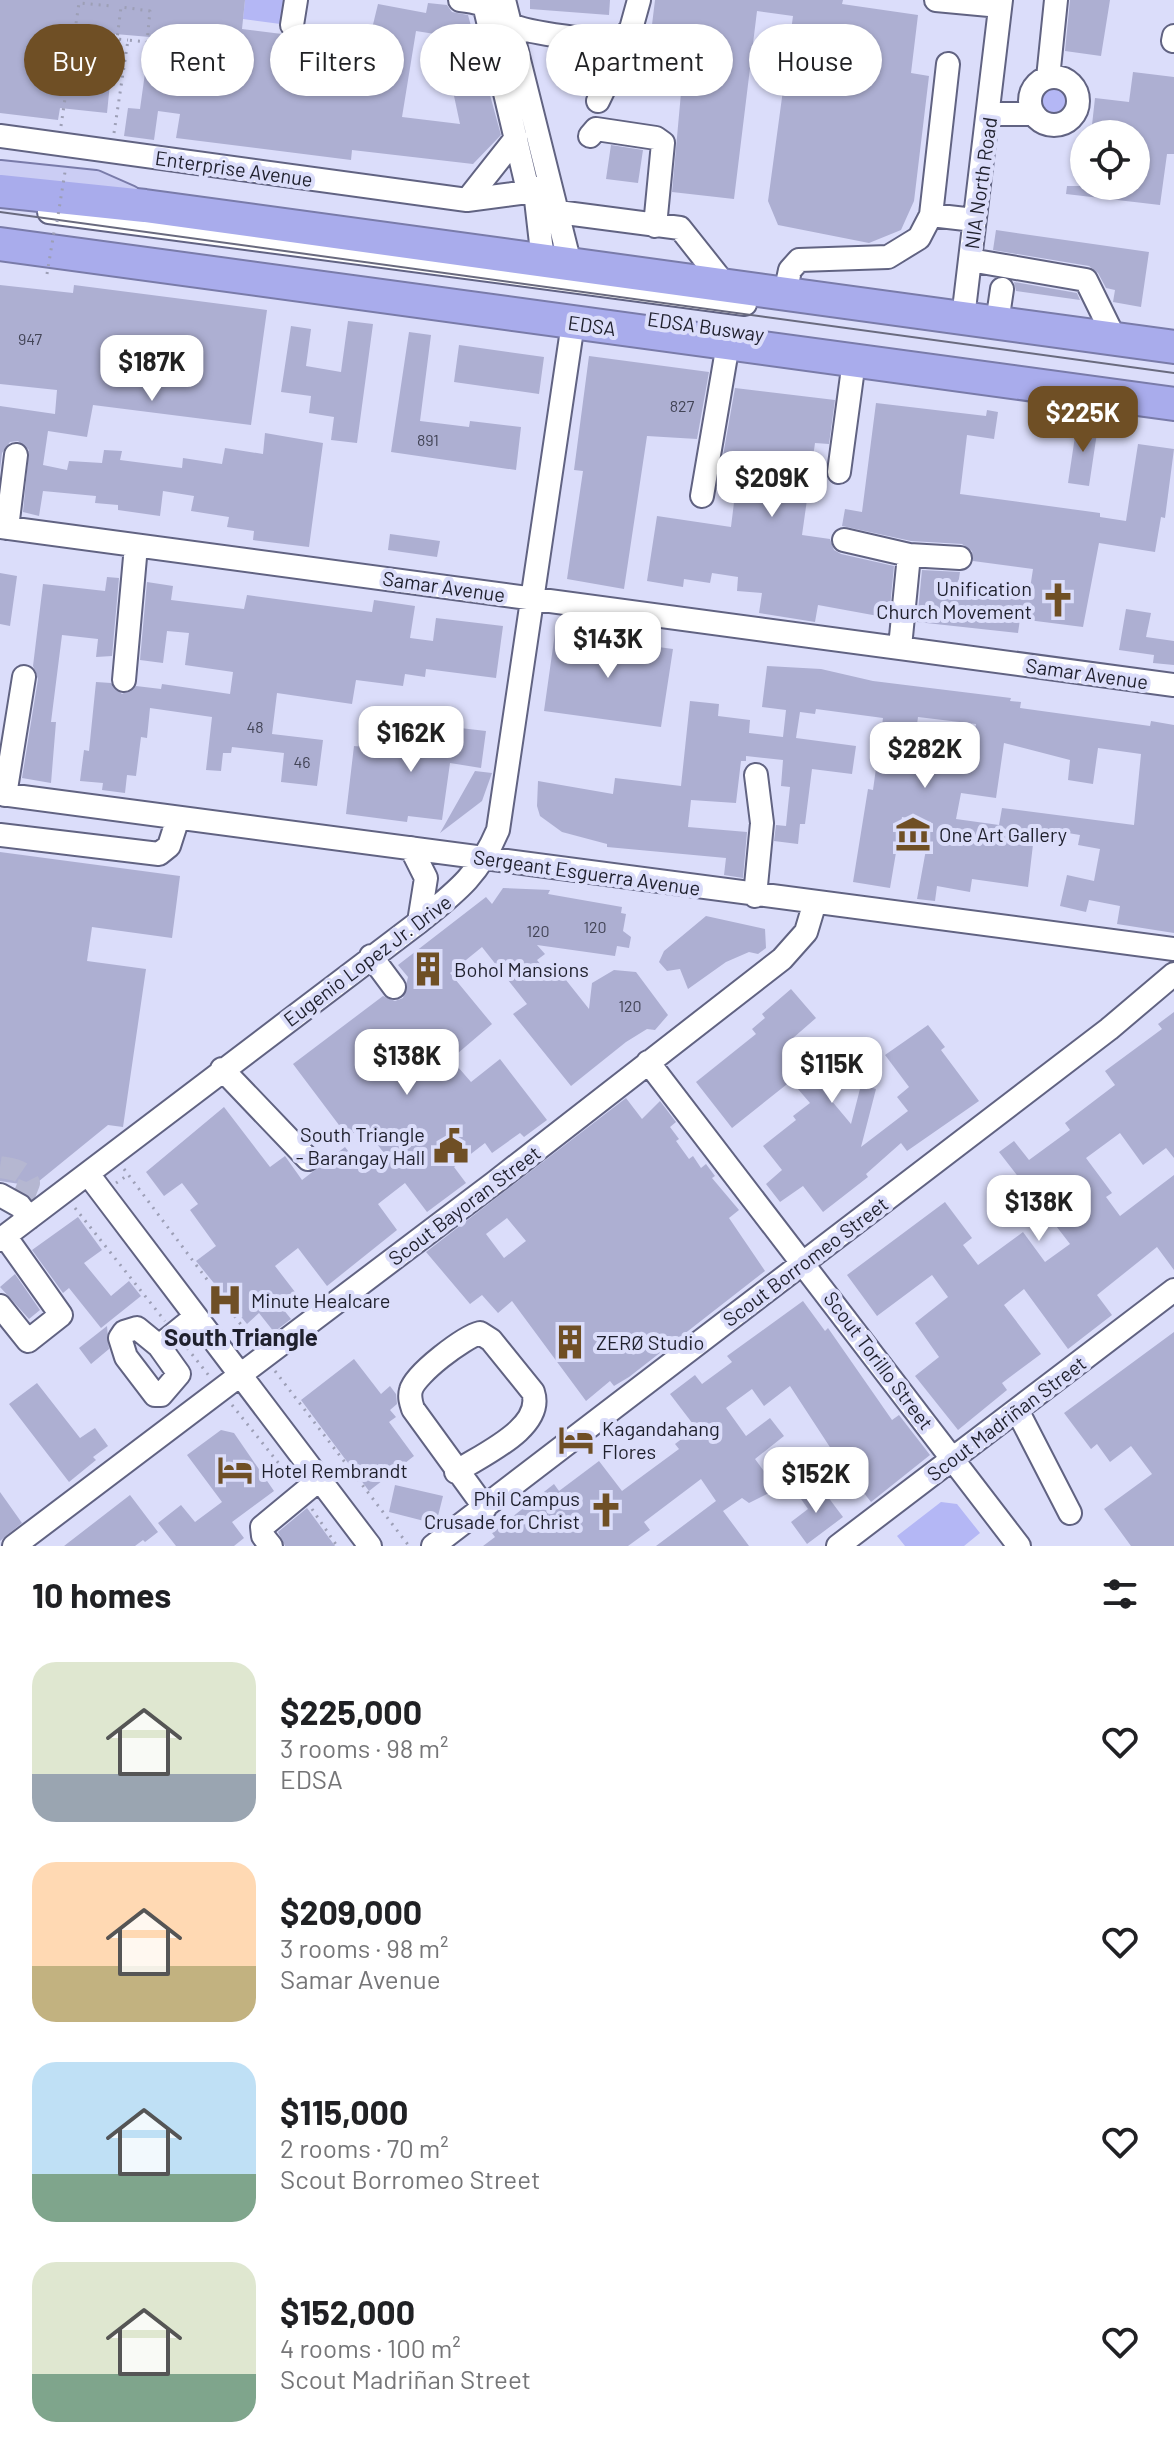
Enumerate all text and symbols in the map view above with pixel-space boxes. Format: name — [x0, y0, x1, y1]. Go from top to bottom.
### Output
chip: Buy — [24, 24, 125, 96]
chip: Rent — [141, 24, 254, 96]
chip: Filters — [270, 24, 404, 96]
chip: New — [420, 24, 530, 96]
chip: Apartment — [546, 24, 733, 96]
chip: House — [749, 24, 882, 96]
street label: NIA North Road — [959, 115, 1001, 251]
map controls — [1070, 120, 1150, 200]
button: locate — [1070, 120, 1150, 200]
street label: Enterprise Avenue — [154, 145, 314, 191]
street label: EDSA Busway — [646, 306, 766, 346]
street label: EDSA — [566, 310, 618, 340]
house number: 947 — [18, 329, 43, 348]
pin: $187K — [96, 335, 208, 403]
text: $187K — [118, 345, 186, 376]
pin: $225K — [1027, 386, 1139, 454]
house number: 827 — [670, 396, 695, 415]
text: $225K — [1046, 396, 1120, 427]
house number: 891 — [417, 430, 439, 449]
pin: $209K — [716, 451, 828, 519]
text: $209K — [735, 461, 809, 492]
street label: Samar Avenue — [381, 566, 507, 606]
place label: Unification Church Movement — [876, 576, 1032, 623]
church icon: Unification Church Movement — [1039, 581, 1077, 619]
pin: $143K — [552, 612, 664, 680]
text: $143K — [573, 622, 643, 653]
street label: Samar Avenue — [1024, 653, 1150, 693]
pin: $162K — [355, 706, 467, 774]
text: $162K — [377, 716, 445, 747]
house number: 48 — [246, 717, 264, 736]
pin: $282K — [869, 722, 981, 790]
text: $282K — [888, 732, 962, 763]
house number: 46 — [293, 752, 311, 771]
museum icon: One Art Gallery — [894, 815, 932, 853]
place label: One Art Gallery — [939, 822, 1067, 846]
street label: Sergeant Esguerra Avenue — [472, 844, 702, 900]
street label: Eugenio Lopez Jr. Drive — [278, 889, 456, 1031]
house number: 120 — [583, 917, 607, 936]
house number: 120 — [526, 921, 550, 940]
building icon: Bohol Mansions — [409, 950, 447, 988]
place label: Bohol Mansions — [454, 957, 589, 981]
house number: 120 — [618, 996, 642, 1015]
pin: $138K — [351, 1029, 463, 1097]
pin: $115K — [776, 1037, 888, 1105]
text: $138K — [373, 1039, 441, 1070]
text: $115K — [800, 1047, 864, 1078]
place label: South Triangle - Barangay Hall — [296, 1122, 425, 1169]
public building icon: South Triangle - Barangay Hall — [432, 1127, 470, 1165]
street label: Scout Bayoran Street — [383, 1140, 545, 1270]
pin: $138K — [983, 1175, 1095, 1243]
text: $138K — [1005, 1185, 1073, 1216]
street label: Scout Borromeo Street — [718, 1191, 892, 1331]
hospital icon: Minute Healcare — [206, 1281, 244, 1319]
street label: Scout Torillo Street — [819, 1286, 939, 1434]
place label: Minute Healcare — [251, 1288, 390, 1312]
district label: South Triangle — [164, 1322, 318, 1351]
building icon: ZERØ Studio — [551, 1323, 589, 1361]
place label: ZERØ Studio — [596, 1330, 704, 1354]
street label: Scout Madriñan Street — [922, 1350, 1090, 1486]
place label: Kagandahang Flores — [602, 1416, 720, 1463]
hotel icon: Kagandahang Flores — [557, 1421, 595, 1459]
pin: $152K — [760, 1447, 872, 1515]
hotel icon: Hotel Rembrandt — [216, 1451, 254, 1489]
text: $152K — [782, 1457, 850, 1488]
place label: Hotel Rembrandt — [261, 1458, 408, 1482]
place label: Phil Campus Crusade for Christ — [424, 1486, 580, 1533]
church icon: Phil Campus Crusade for Christ — [587, 1491, 625, 1529]
icon: filters — [1098, 1572, 1142, 1616]
text: 10 homes — [32, 1574, 171, 1615]
text: $225,000 — [280, 1691, 422, 1732]
icon: home — [96, 1694, 192, 1790]
icon: heart — [1098, 1720, 1142, 1764]
text: 3 rooms · 98 m² — [280, 1732, 448, 1763]
text: EDSA — [280, 1763, 343, 1794]
text: $209,000 — [280, 1891, 422, 1932]
icon: home — [96, 1894, 192, 1990]
icon: heart — [1098, 1920, 1142, 1964]
text: 3 rooms · 98 m² — [280, 1932, 448, 1963]
text: Samar Avenue — [280, 1963, 441, 1994]
text: $115,000 — [280, 2091, 408, 2132]
icon: home — [96, 2094, 192, 2190]
icon: heart — [1098, 2120, 1142, 2164]
text: 2 rooms · 70 m² — [280, 2132, 449, 2163]
text: Scout Borromeo Street — [280, 2163, 540, 2194]
text: $152,000 — [280, 2291, 415, 2332]
icon: home — [96, 2294, 192, 2390]
icon: heart — [1098, 2320, 1142, 2364]
text: 4 rooms · 100 m² — [280, 2332, 461, 2363]
text: Scout Madriñan Street — [280, 2363, 531, 2394]

